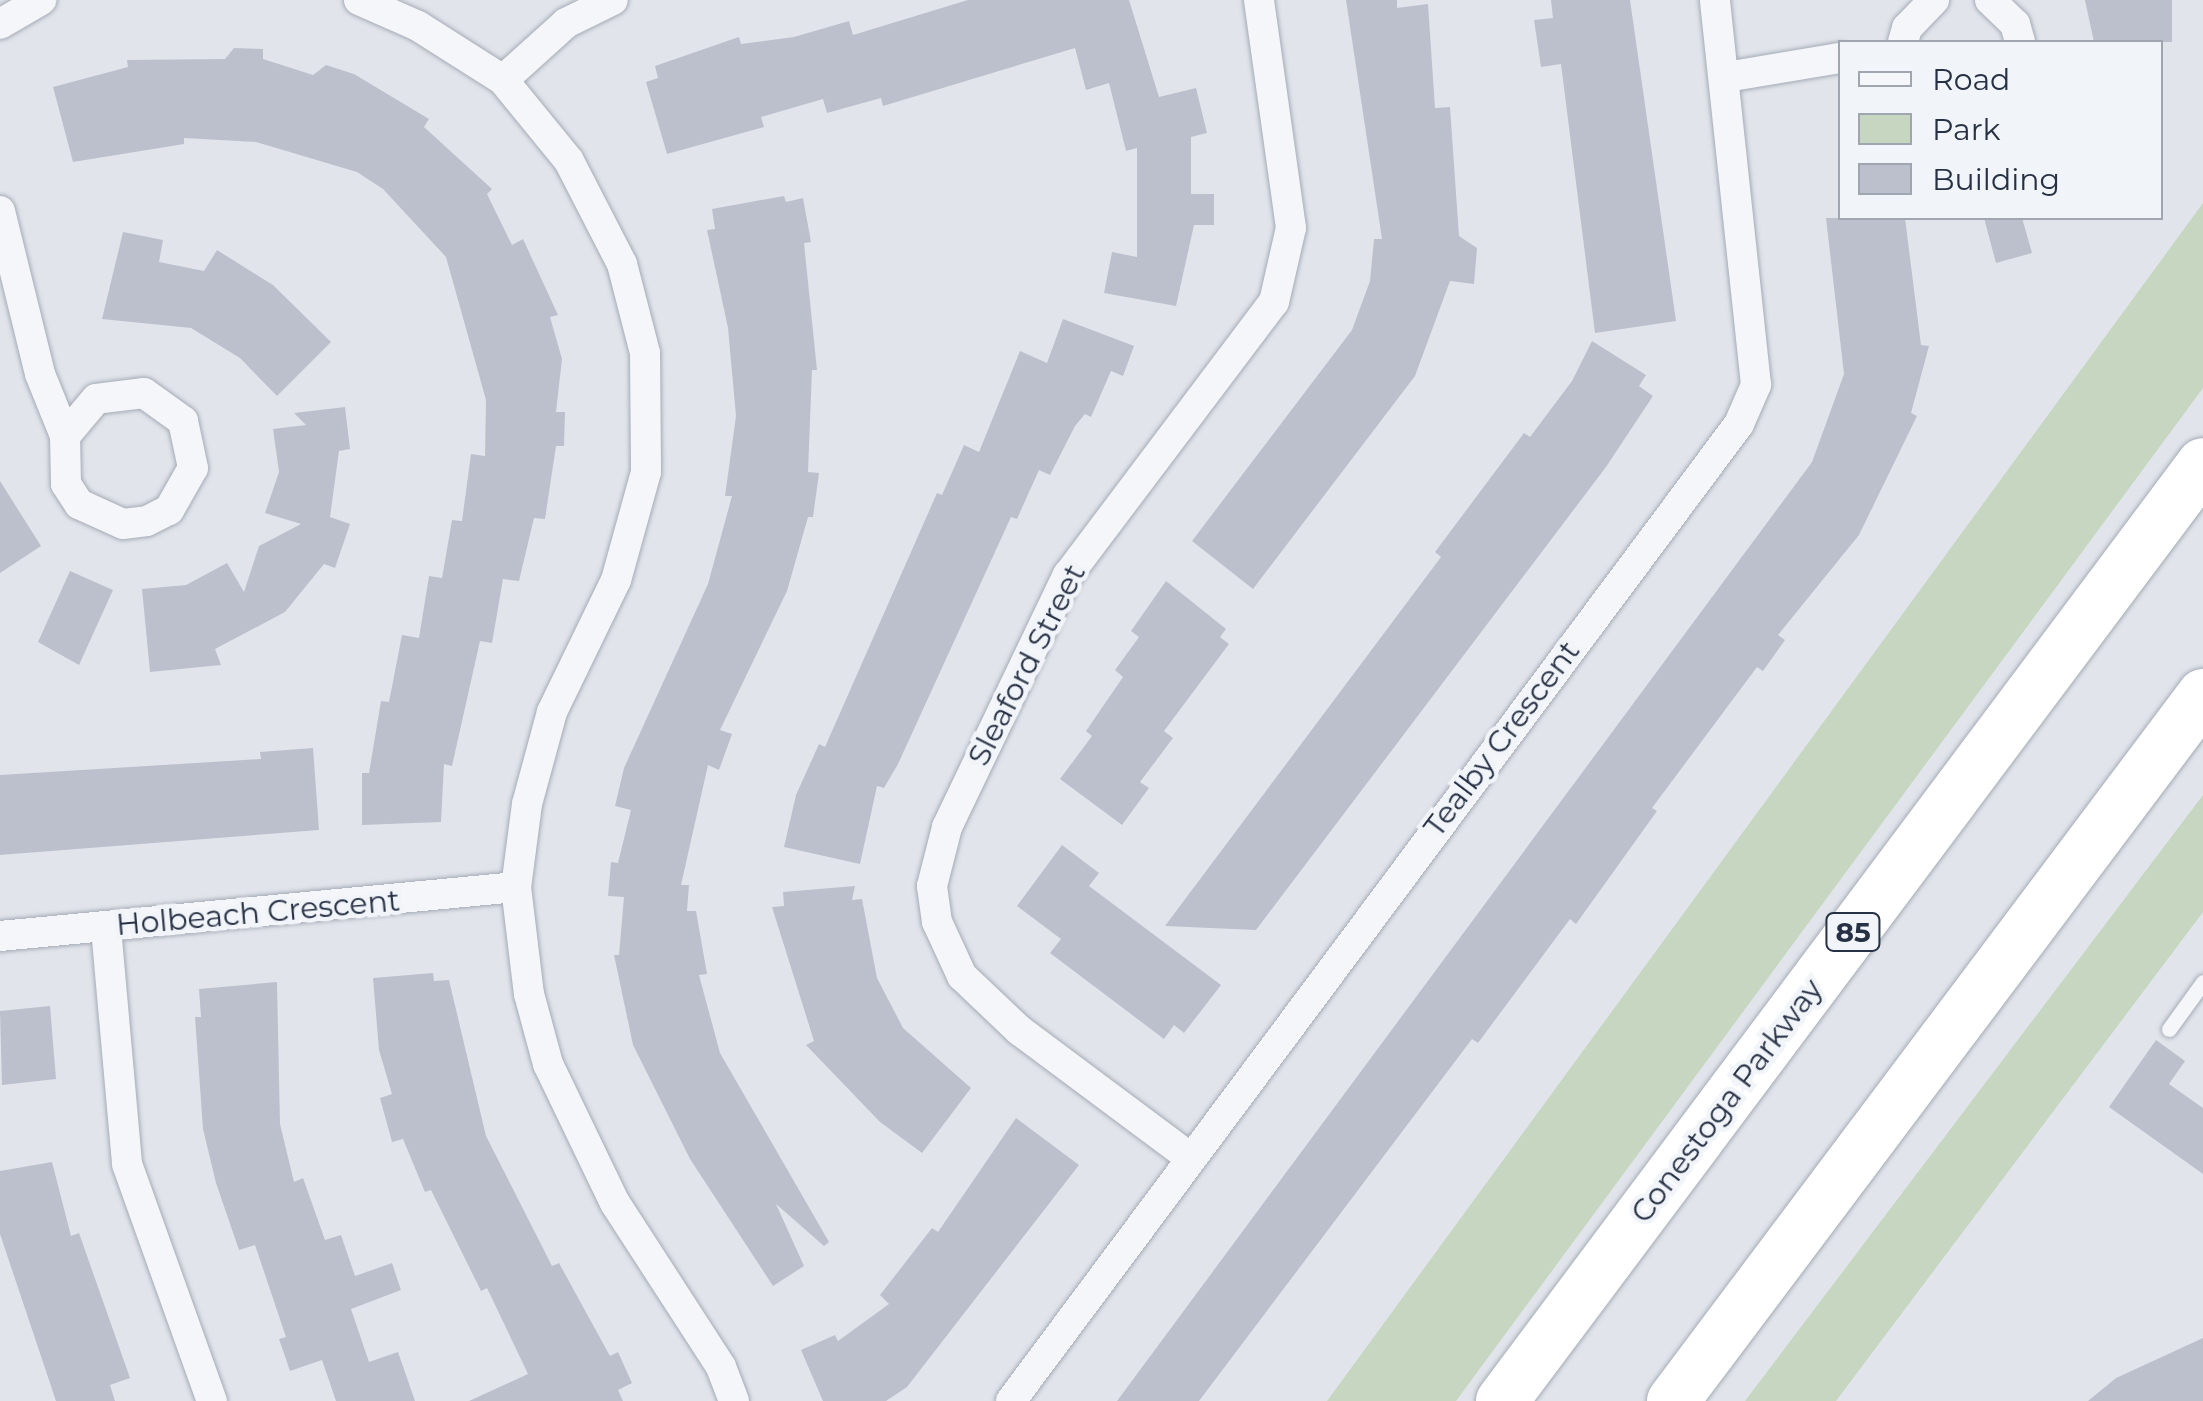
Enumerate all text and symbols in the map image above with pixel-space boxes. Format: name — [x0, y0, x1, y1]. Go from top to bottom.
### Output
legend — [1838, 40, 2163, 220]
text: Road — [1932, 61, 2010, 98]
text: Park — [1932, 111, 2001, 148]
text: Building — [1932, 161, 2060, 198]
street label: Sleaford Street — [961, 558, 1093, 772]
street label: Tealby Crescent — [1417, 634, 1587, 844]
street label: Holbeach Crescent — [115, 883, 401, 943]
road number: 85 — [1823, 909, 1883, 955]
street label: Conestoga Parkway — [1624, 972, 1830, 1230]

